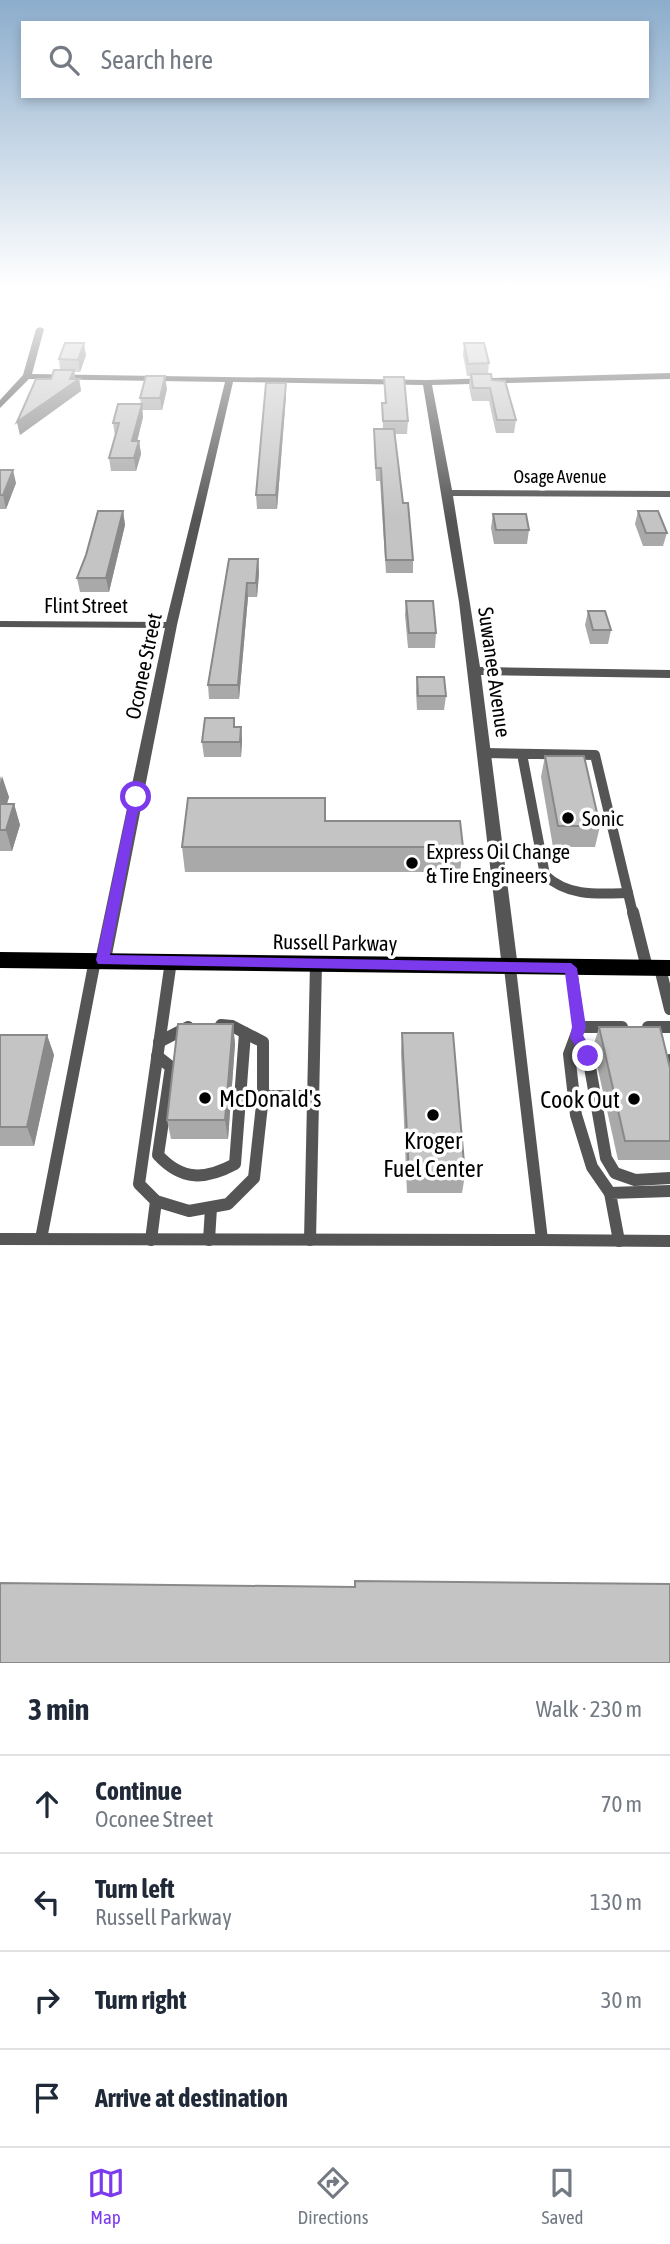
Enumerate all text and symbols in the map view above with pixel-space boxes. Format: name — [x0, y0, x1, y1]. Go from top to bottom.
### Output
search box — [21, 21, 649, 98]
icon: search — [45, 41, 83, 79]
text: Search here — [101, 45, 213, 75]
street label: Osage Avenue — [513, 466, 607, 487]
street label: Flint Street — [44, 593, 128, 617]
street label: Suwanee Avenue — [474, 605, 516, 739]
street label: Oconee Street — [120, 611, 166, 721]
route start — [120, 781, 151, 812]
place label: Sonic — [582, 806, 624, 830]
marker: Sonic — [560, 810, 576, 826]
place label: Express Oil Change & Tire Engineers — [426, 839, 570, 887]
marker: Express Oil Change & Tire Engineers — [404, 855, 420, 871]
street label: Russell Parkway — [272, 929, 398, 955]
route end — [572, 1040, 603, 1071]
place label: McDonald's — [219, 1085, 321, 1112]
place label: Cook Out — [540, 1086, 620, 1113]
marker: McDonald's — [197, 1090, 213, 1106]
marker: Cook Out — [626, 1091, 642, 1107]
marker: Kroger Fuel Center — [425, 1107, 441, 1123]
place label: Kroger Fuel Center — [383, 1127, 484, 1182]
text: 3 min — [28, 1692, 89, 1726]
text: Walk · 230 m — [536, 1696, 642, 1722]
text: Continue — [95, 1776, 182, 1806]
icon: ahead — [28, 1785, 66, 1823]
text: 70 m — [601, 1791, 642, 1817]
text: Oconee Street — [95, 1806, 213, 1832]
text: Turn left — [95, 1874, 175, 1904]
icon: left — [28, 1883, 66, 1921]
text: 130 m — [590, 1889, 642, 1915]
text: Russell Parkway — [95, 1904, 232, 1930]
icon: right — [28, 1981, 66, 2019]
text: Turn right — [95, 1985, 186, 2015]
text: 30 m — [601, 1987, 642, 2013]
icon: arrive — [28, 2079, 66, 2117]
text: Arrive at destination — [95, 2083, 288, 2113]
tab: Map — [87, 2164, 125, 2228]
tab: Directions — [298, 2164, 368, 2228]
tab: Saved — [541, 2164, 583, 2228]

